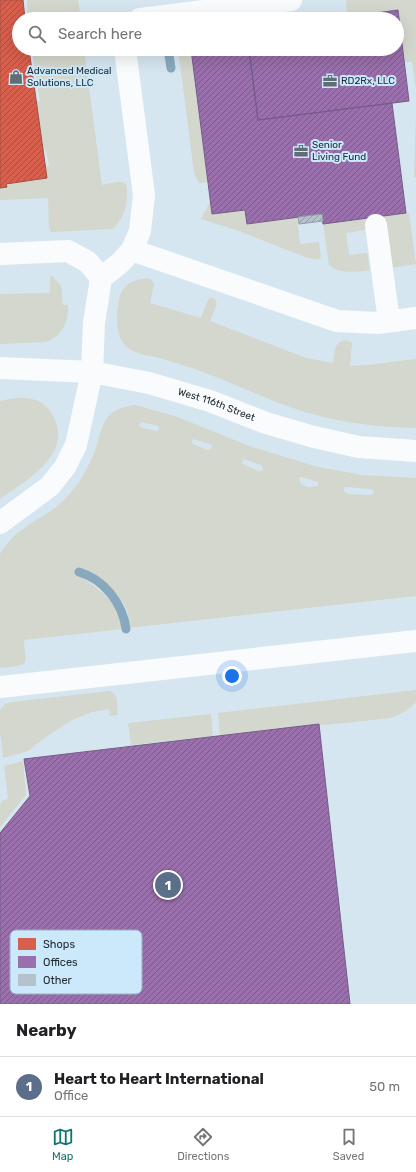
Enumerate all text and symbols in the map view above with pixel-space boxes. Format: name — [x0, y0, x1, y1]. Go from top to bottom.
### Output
search box — [12, 12, 404, 56]
icon: search — [26, 23, 48, 45]
text: Search here — [58, 25, 142, 43]
place label: Advanced Medical Solutions, LLC — [27, 65, 111, 89]
shop icon: Advanced Medical Solutions, LLC — [8, 69, 24, 85]
office icon: RD2Rx, LLC — [322, 73, 338, 89]
place label: RD2Rx, LLC — [341, 75, 395, 87]
place label: Senior Living Fund — [312, 139, 366, 163]
office icon: Senior Living Fund — [293, 143, 309, 159]
street label: West 116th Street — [176, 386, 257, 424]
your location — [222, 666, 242, 686]
pin: 1 — [155, 870, 181, 900]
legend — [10, 930, 142, 994]
text: Shops — [43, 938, 75, 951]
text: Offices — [43, 956, 78, 969]
text: Other — [43, 974, 73, 987]
text: Nearby — [16, 1020, 77, 1040]
text: Heart to Heart International — [54, 1070, 264, 1088]
text: 1 — [26, 1079, 32, 1094]
text: 50 m — [369, 1079, 400, 1094]
text: Office — [54, 1088, 88, 1103]
tab: Map — [52, 1126, 74, 1163]
tab: Directions — [177, 1126, 229, 1163]
tab: Saved — [333, 1126, 364, 1163]

